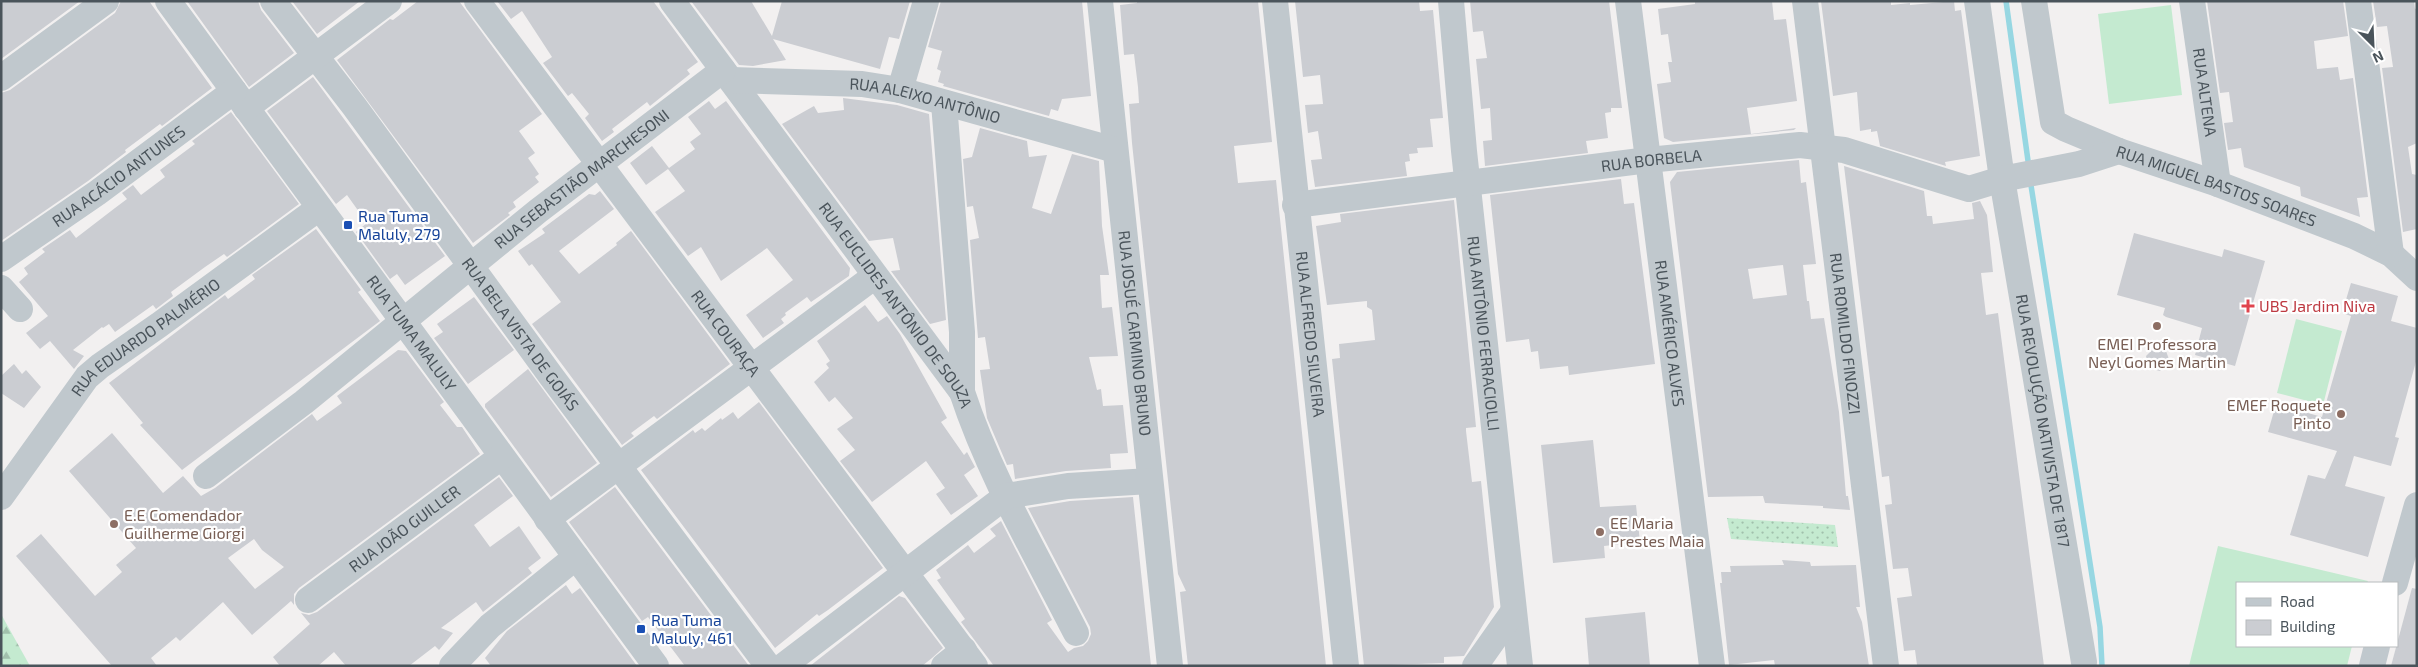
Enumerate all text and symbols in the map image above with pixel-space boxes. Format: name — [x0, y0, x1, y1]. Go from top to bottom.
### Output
north arrow — [2348, 20, 2398, 70]
street label: RUA ALTENA — [2190, 46, 2221, 138]
text: N — [2370, 48, 2387, 67]
street label: RUA ALEIXO ANTÔNIO — [849, 74, 1003, 127]
street label: RUA SEBASTIÃO MARCHESONI — [490, 105, 672, 252]
street label: RUA ACÁCIO ANTUNES — [48, 121, 189, 230]
street label: RUA MIGUEL BASTOS SOARES — [2114, 141, 2319, 230]
street label: RUA BORBELA — [1600, 145, 1702, 175]
street label: RUA EUCLIDES ANTÔNIO DE SOUZA — [816, 198, 977, 410]
place label: Rua Tuma Maluly, 279 — [358, 206, 441, 243]
marker: Rua Tuma Maluly, 279 — [342, 219, 354, 231]
street label: RUA JOSUÉ CARMINO BRUNO — [1115, 229, 1156, 437]
street label: RUA ANTÔNIO FERRACIOLLI — [1464, 235, 1504, 432]
street label: RUA ALFREDO SILVEIRA — [1293, 250, 1329, 418]
street label: RUA ROMILDO FINOZZI — [1827, 252, 1865, 415]
street label: RUA BELA VISTA DE GOIÁS — [459, 253, 583, 414]
street label: RUA AMÉRICO ALVES — [1652, 259, 1689, 408]
street label: RUA TUMA MALULY — [363, 271, 461, 394]
street label: RUA EDUARDO PALMÉRIO — [66, 274, 223, 400]
street label: RUA COURAÇA — [688, 286, 765, 380]
street label: RUA REVOLUÇÃO NATIVISTA DE 1817 — [2013, 293, 2074, 549]
place label: UBS Jardim Niva — [2259, 296, 2375, 315]
marker: UBS Jardim Niva — [2241, 299, 2255, 313]
marker: EMEI Professora Neyl Gomes Martin — [2151, 320, 2163, 332]
place label: EMEI Professora Neyl Gomes Martin — [2088, 334, 2226, 371]
place label: EMEF Roquete Pinto — [2227, 395, 2331, 432]
marker: EMEF Roquete Pinto — [2335, 408, 2347, 420]
street label: RUA JOÃO GUILLER — [345, 481, 464, 576]
place label: E.E Comendador Guilherme Giorgi — [124, 505, 245, 542]
place label: EE Maria Prestes Maia — [1610, 513, 1704, 550]
marker: E.E Comendador Guilherme Giorgi — [108, 518, 120, 530]
marker: EE Maria Prestes Maia — [1594, 526, 1606, 538]
legend — [2236, 582, 2398, 647]
text: Road — [2280, 592, 2315, 610]
place label: Rua Tuma Maluly, 461 — [651, 610, 733, 647]
text: Building — [2280, 617, 2336, 635]
marker: Rua Tuma Maluly, 461 — [635, 623, 647, 635]

